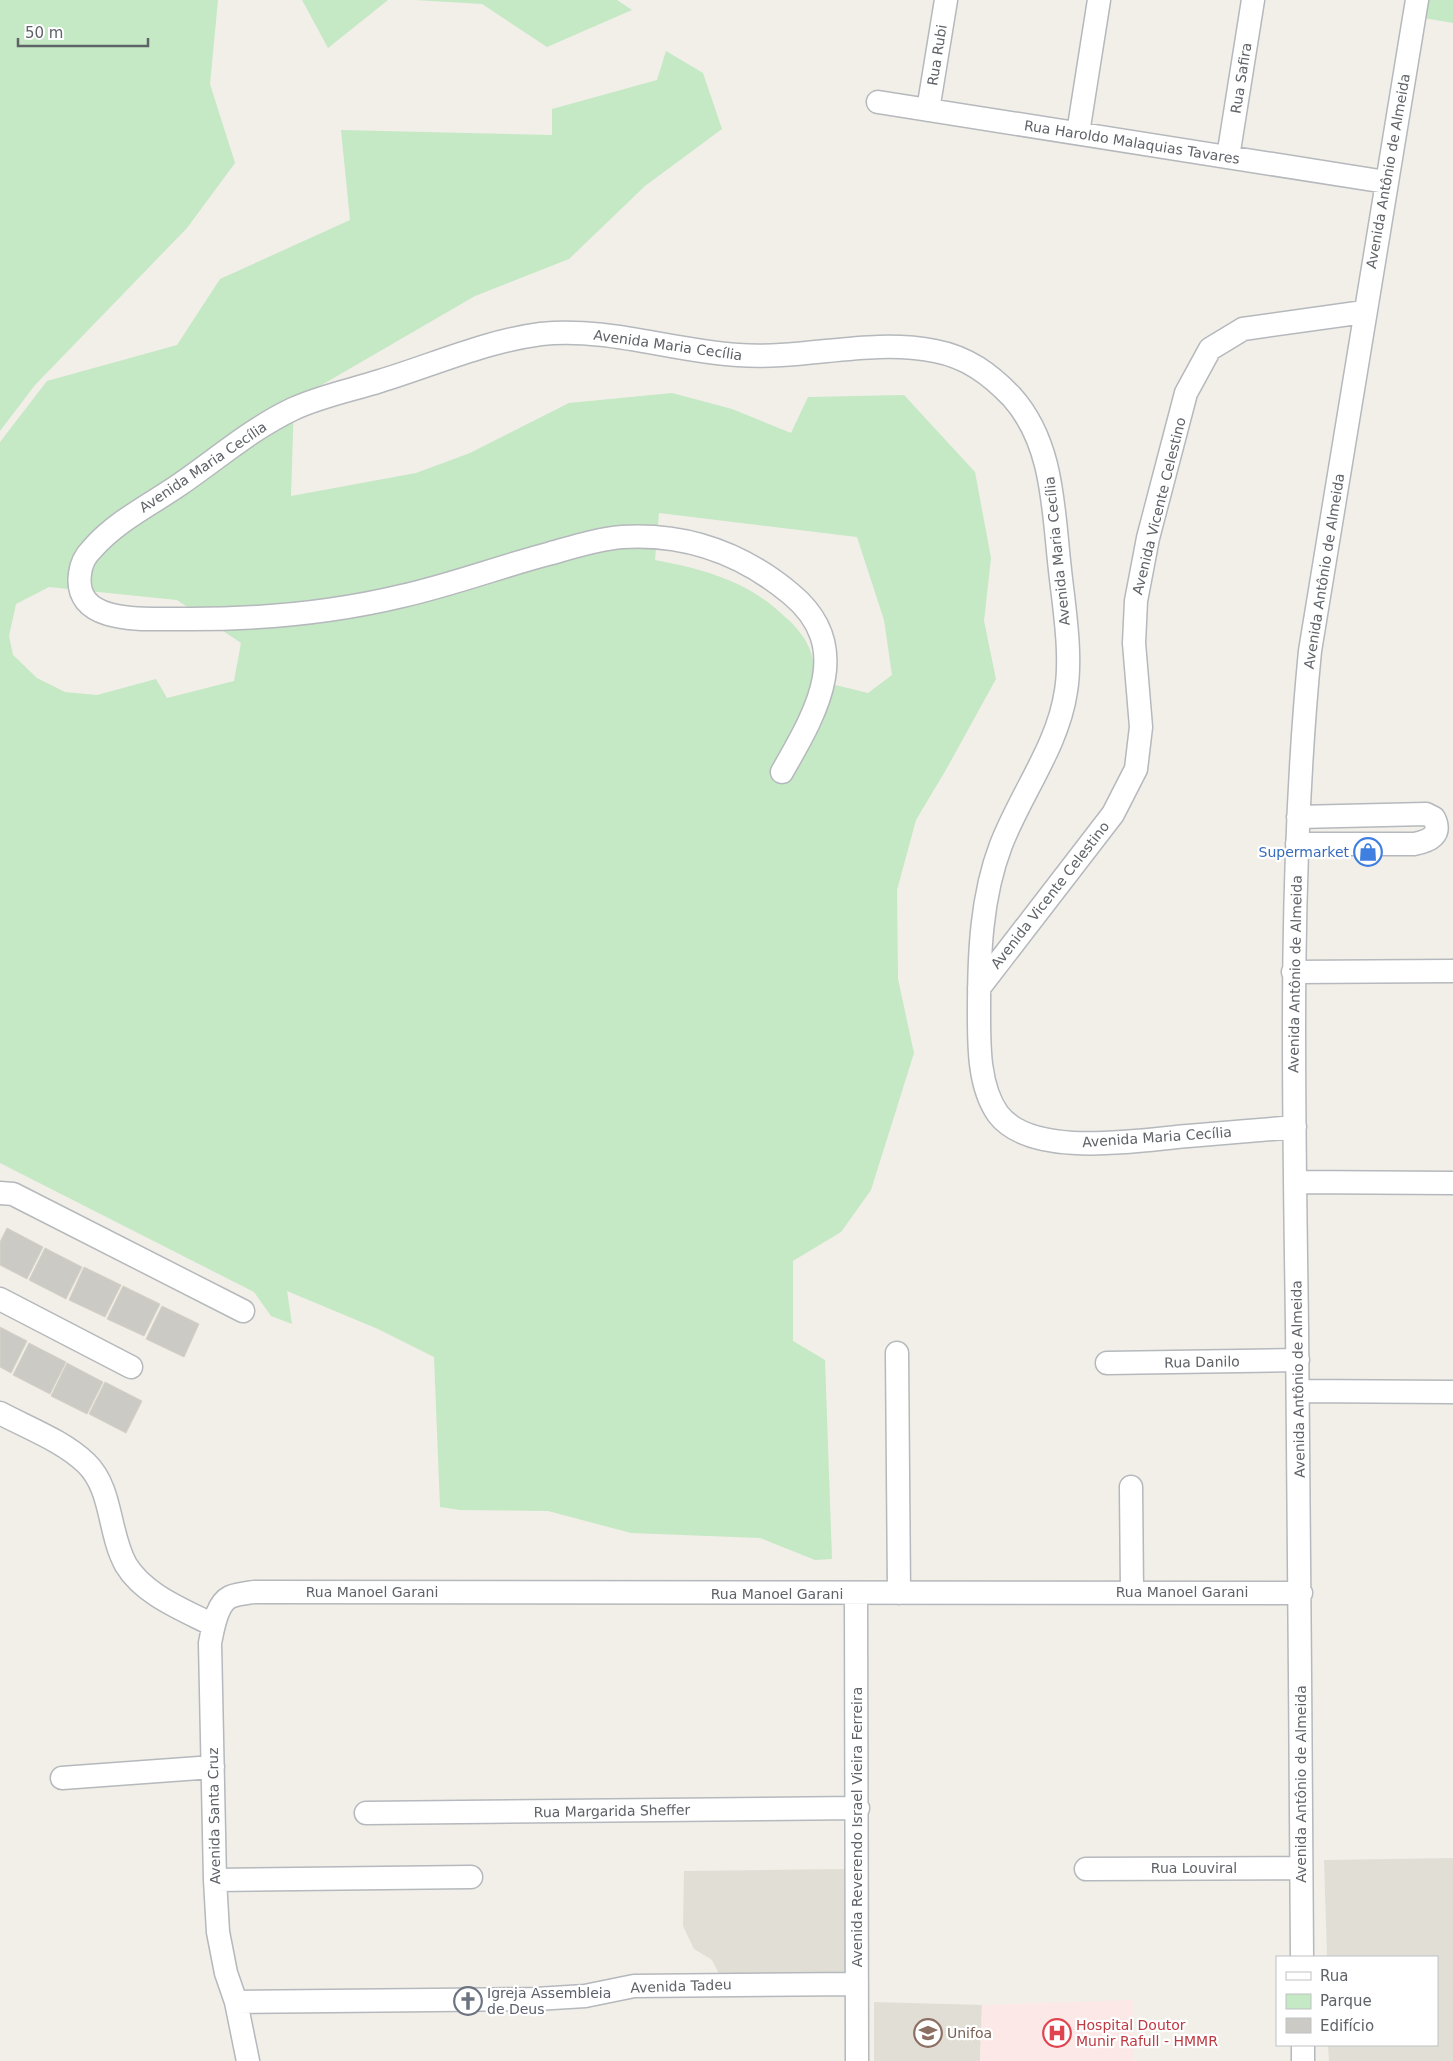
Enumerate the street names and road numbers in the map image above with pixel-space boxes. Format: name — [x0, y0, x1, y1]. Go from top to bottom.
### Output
street label: Rua Rubi — [924, 23, 950, 87]
street label: Rua Safira — [1227, 41, 1255, 115]
street label: Avenida Antônio de Almeida — [1363, 72, 1413, 270]
street label: Rua Haroldo Malaquias Tavares — [1023, 117, 1241, 167]
street label: Avenida Maria Cecília — [593, 327, 743, 363]
street label: Avenida Vicente Celestino — [1129, 416, 1189, 596]
street label: Avenida Maria Cecília — [136, 418, 270, 516]
street label: Avenida Antônio de Almeida — [1301, 472, 1347, 670]
street label: Avenida Maria Cecília — [1041, 476, 1073, 626]
street label: Avenida Vicente Celestino — [988, 818, 1112, 972]
street label: Avenida Antônio de Almeida — [1285, 875, 1305, 1073]
street label: Avenida Maria Cecília — [1082, 1124, 1232, 1150]
street label: Avenida Antônio de Almeida — [1288, 1280, 1308, 1478]
street label: Rua Danilo — [1164, 1353, 1240, 1371]
street label: Rua Manoel Garani — [306, 1584, 438, 1600]
street label: Rua Manoel Garani — [1116, 1584, 1248, 1600]
street label: Rua Manoel Garani — [711, 1586, 843, 1602]
street label: Avenida Antônio de Almeida — [1293, 1685, 1309, 1883]
street label: Avenida Reverendo Israel Vieira Ferreira — [849, 1687, 865, 1967]
street label: Avenida Santa Cruz — [205, 1747, 223, 1885]
street label: Rua Margarida Sheffer — [534, 1802, 691, 1820]
street label: Rua Louviral — [1151, 1860, 1237, 1876]
street label: Avenida Tadeu — [630, 1976, 732, 1996]

